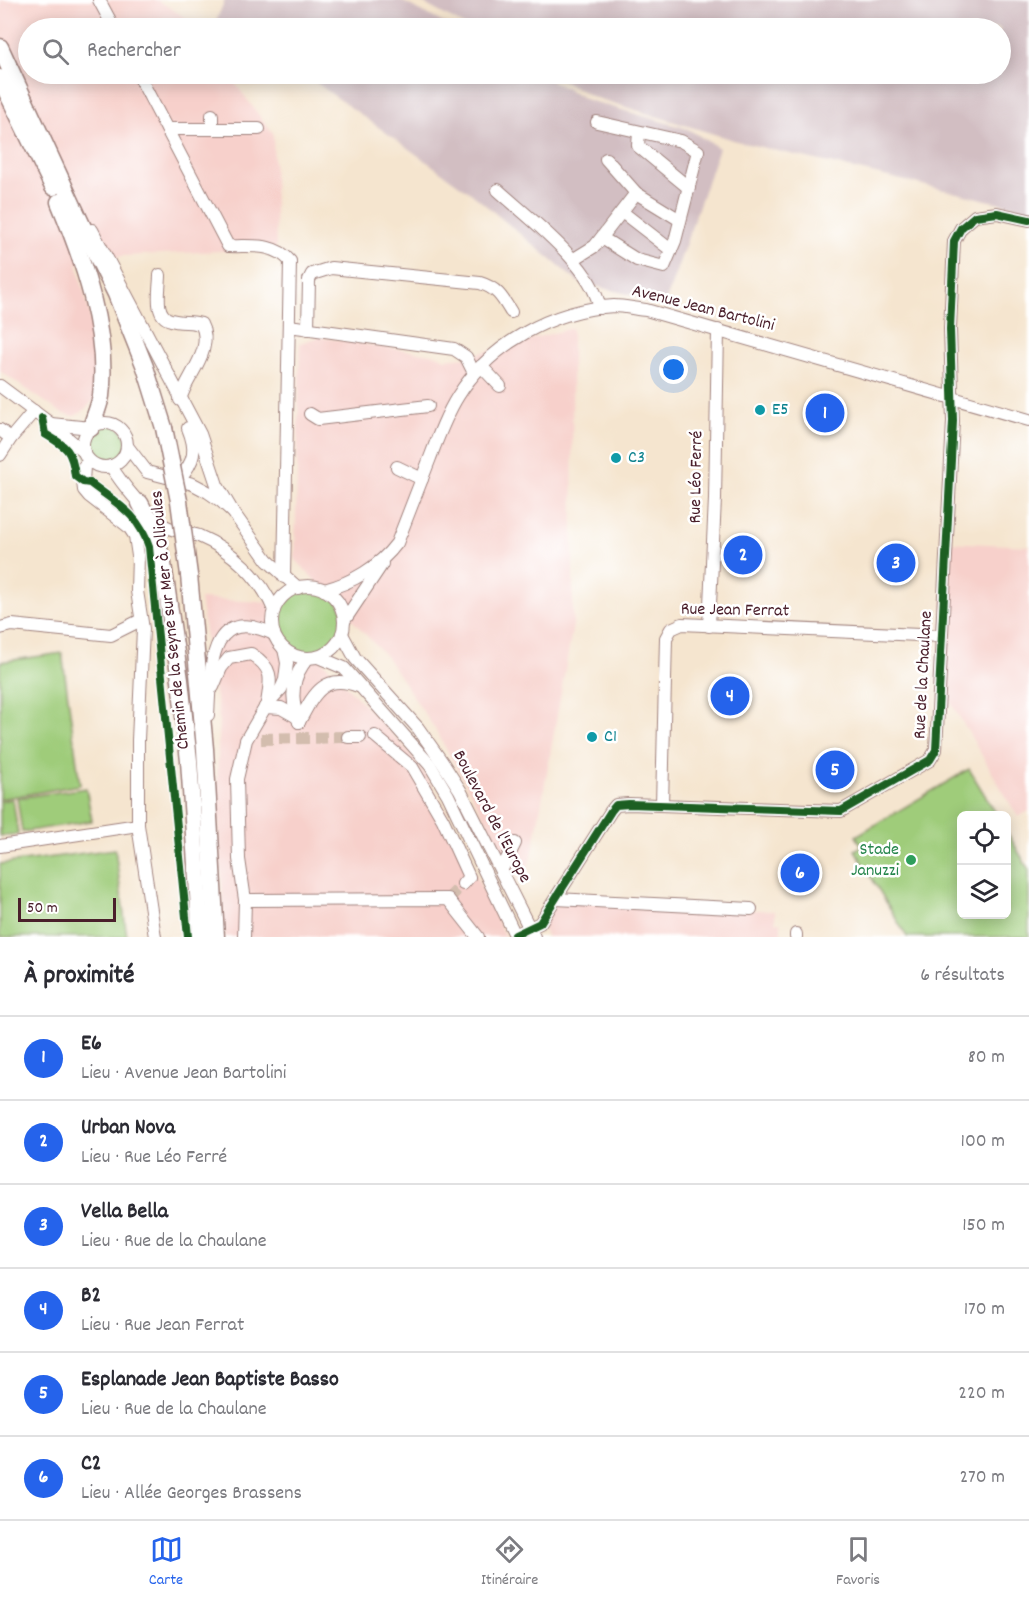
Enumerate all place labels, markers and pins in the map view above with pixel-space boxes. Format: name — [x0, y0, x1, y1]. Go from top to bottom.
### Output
pin: 1 — [806, 390, 844, 436]
place label: E5 — [772, 398, 789, 423]
marker: E5 — [753, 403, 767, 417]
place label: C3 — [628, 446, 645, 471]
marker: C3 — [609, 451, 623, 465]
pin: 2 — [724, 532, 762, 578]
pin: 3 — [876, 540, 916, 586]
pin: 4 — [710, 674, 750, 718]
place label: C1 — [604, 725, 617, 750]
marker: C1 — [585, 730, 599, 744]
pin: 5 — [816, 748, 854, 792]
place label: Stade Januzzi — [851, 838, 899, 884]
pin: 6 — [780, 850, 820, 896]
marker: Stade Januzzi — [904, 853, 918, 867]

